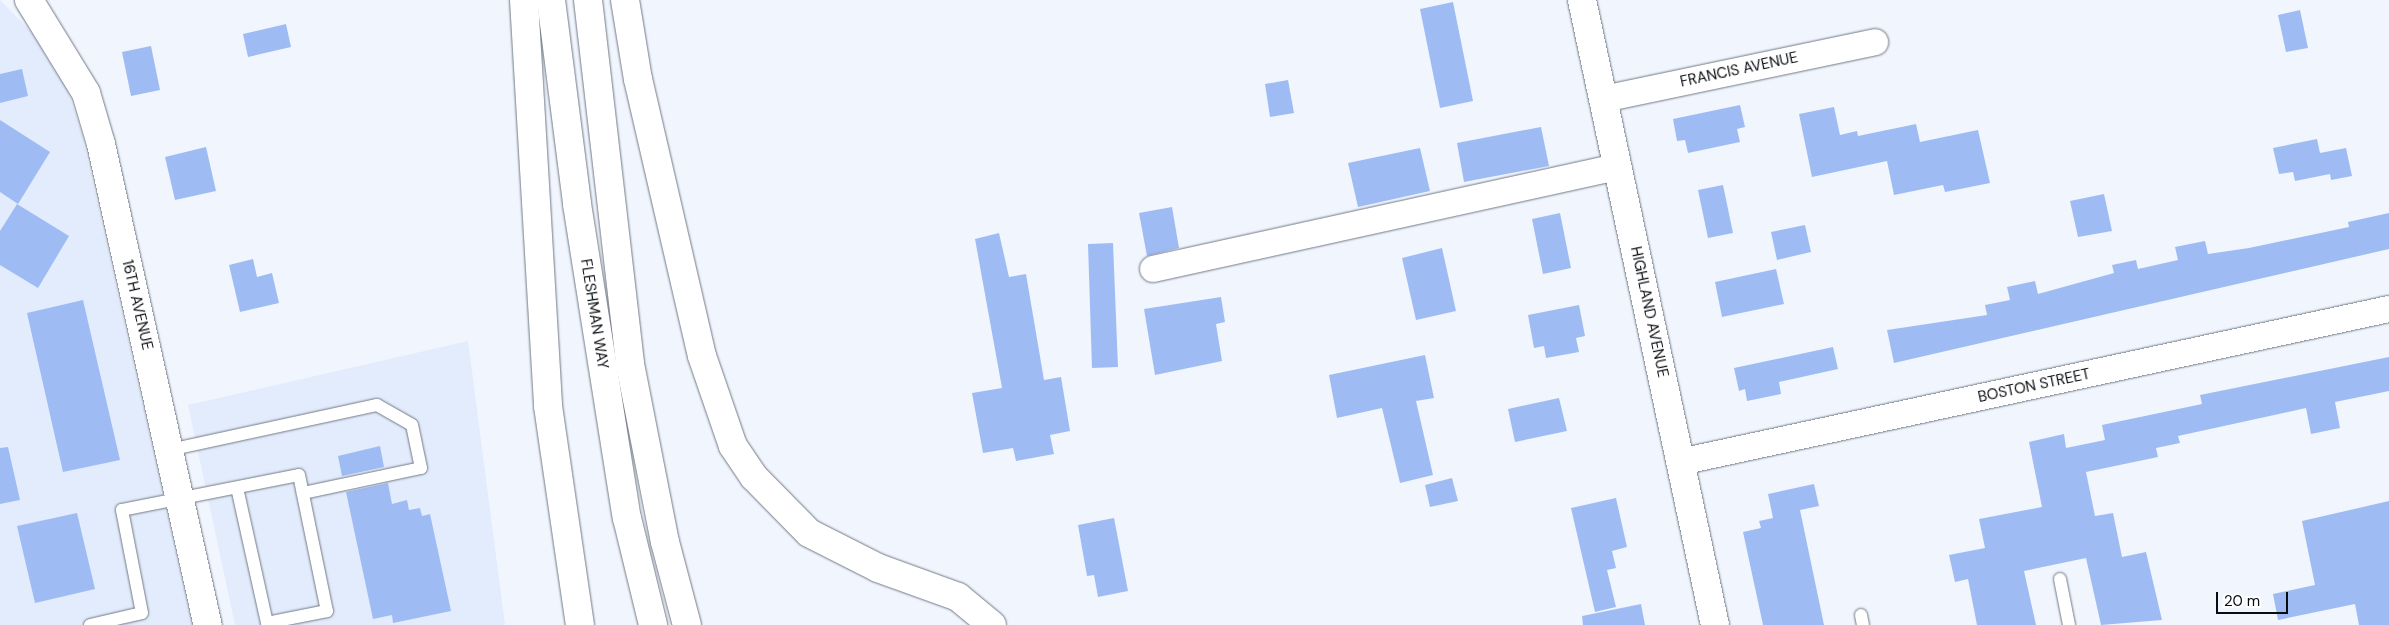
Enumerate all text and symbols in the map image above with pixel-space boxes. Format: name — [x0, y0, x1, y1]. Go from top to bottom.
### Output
street label: FRANCIS AVENUE — [1678, 49, 1800, 91]
street label: HIGHLAND AVENUE — [1626, 245, 1672, 379]
street label: 16TH AVENUE — [118, 258, 156, 352]
street label: FLESHMAN WAY — [576, 258, 612, 370]
street label: BOSTON STREET — [1976, 365, 2092, 407]
scale bar — [2219, 582, 2292, 614]
text: 20 m — [2224, 591, 2260, 611]

